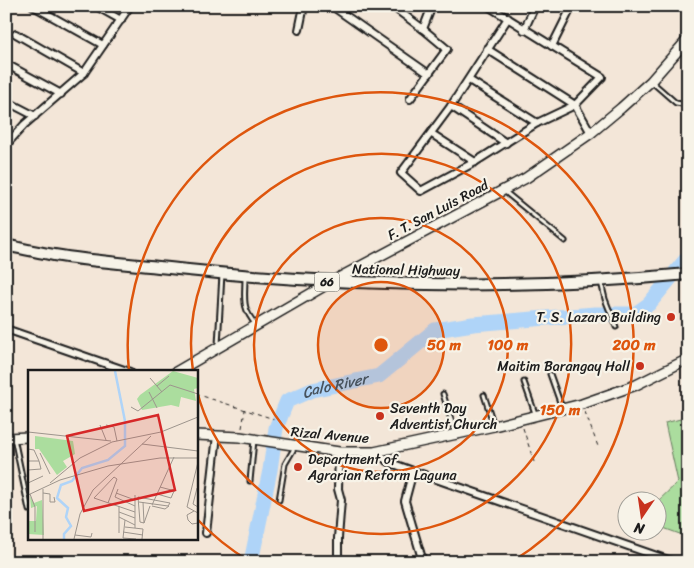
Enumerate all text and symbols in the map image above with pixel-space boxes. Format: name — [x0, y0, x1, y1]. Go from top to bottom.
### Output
street label: F. T. San Luis Road — [383, 172, 495, 247]
street label: National Highway — [352, 257, 461, 283]
road number: 66 — [314, 272, 340, 292]
place label: T. S. Lazaro Building — [537, 305, 661, 330]
marker: T. S. Lazaro Building — [665, 311, 677, 323]
text: 50 m — [427, 332, 462, 358]
text: 100 m — [488, 332, 529, 358]
text: 200 m — [611, 332, 656, 358]
centre of rings — [372, 336, 390, 354]
place label: Maitim Barangay Hall — [497, 354, 631, 379]
marker: Maitim Barangay Hall — [634, 360, 646, 372]
water label: Calo River — [297, 365, 373, 406]
inset map — [28, 370, 198, 540]
place label: Seventh Day Adventist Church — [389, 396, 497, 437]
text: 150 m — [540, 397, 581, 423]
marker: Seventh Day Adventist Church — [374, 410, 386, 422]
street label: Rizal Avenue — [290, 419, 370, 451]
place label: Department of Agrarian Reform Laguna — [307, 447, 458, 488]
marker: Department of Agrarian Reform Laguna — [292, 461, 304, 473]
north arrow — [616, 490, 666, 540]
text: N — [631, 515, 648, 542]

